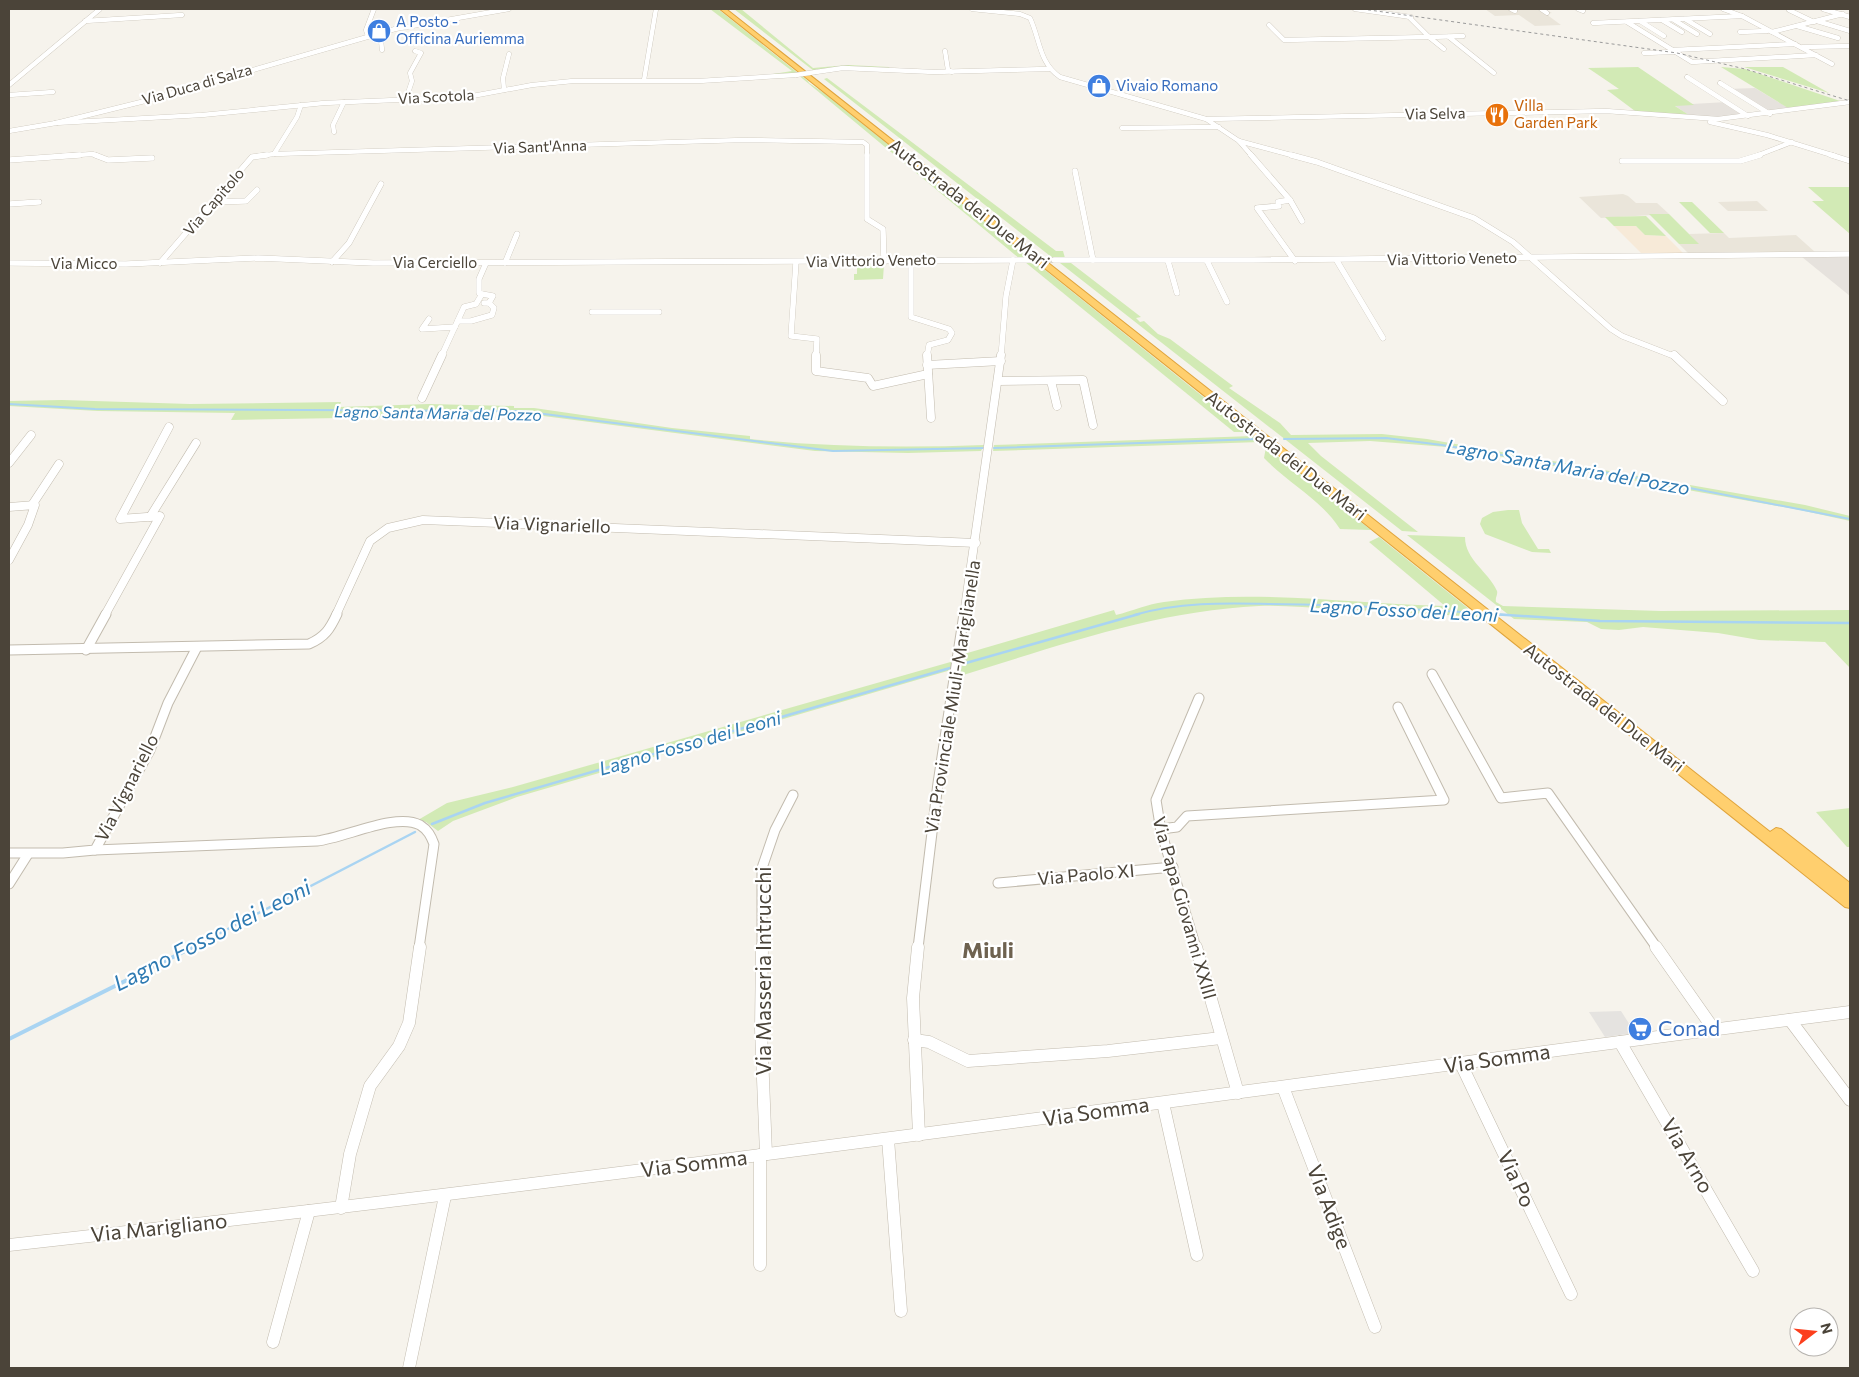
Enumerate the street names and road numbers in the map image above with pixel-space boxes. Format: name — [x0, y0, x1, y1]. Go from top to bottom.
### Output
street label: Via Duca di Salza — [140, 60, 254, 108]
street label: Via Scotola — [397, 85, 475, 107]
street label: Via Selva — [1404, 103, 1466, 123]
street label: Autostrada dei Due Mari — [885, 134, 1054, 273]
street label: Via Sant'Anna — [493, 135, 587, 157]
street label: Via Capitolo — [179, 164, 247, 239]
street label: Via Vittorio Veneto — [1387, 248, 1517, 268]
street label: Via Vittorio Veneto — [806, 250, 936, 270]
street label: Via Cerciello — [393, 253, 477, 271]
street label: Via Micco — [51, 254, 117, 272]
street label: Autostrada dei Due Mari — [1202, 386, 1371, 525]
street label: Via Vignariello — [493, 511, 611, 537]
street label: Via Provinciale Miuli-Mariglianella — [919, 558, 985, 835]
street label: Autostrada dei Due Mari — [1520, 638, 1689, 777]
street label: Via Vignariello — [90, 730, 163, 845]
street label: Via Papa Giovanni XXIII — [1148, 814, 1222, 1002]
street label: Via Paolo XI — [1036, 859, 1135, 889]
street label: Via Masseria Intrucchi — [750, 866, 775, 1076]
street label: Via Somma — [1442, 1038, 1552, 1077]
street label: Via Somma — [1041, 1091, 1151, 1130]
street label: Via Arno — [1657, 1113, 1720, 1197]
street label: Via Somma — [639, 1144, 749, 1181]
street label: Via Po — [1493, 1146, 1541, 1211]
street label: Via Adige — [1303, 1161, 1358, 1252]
street label: Via Marigliano — [89, 1207, 228, 1246]

